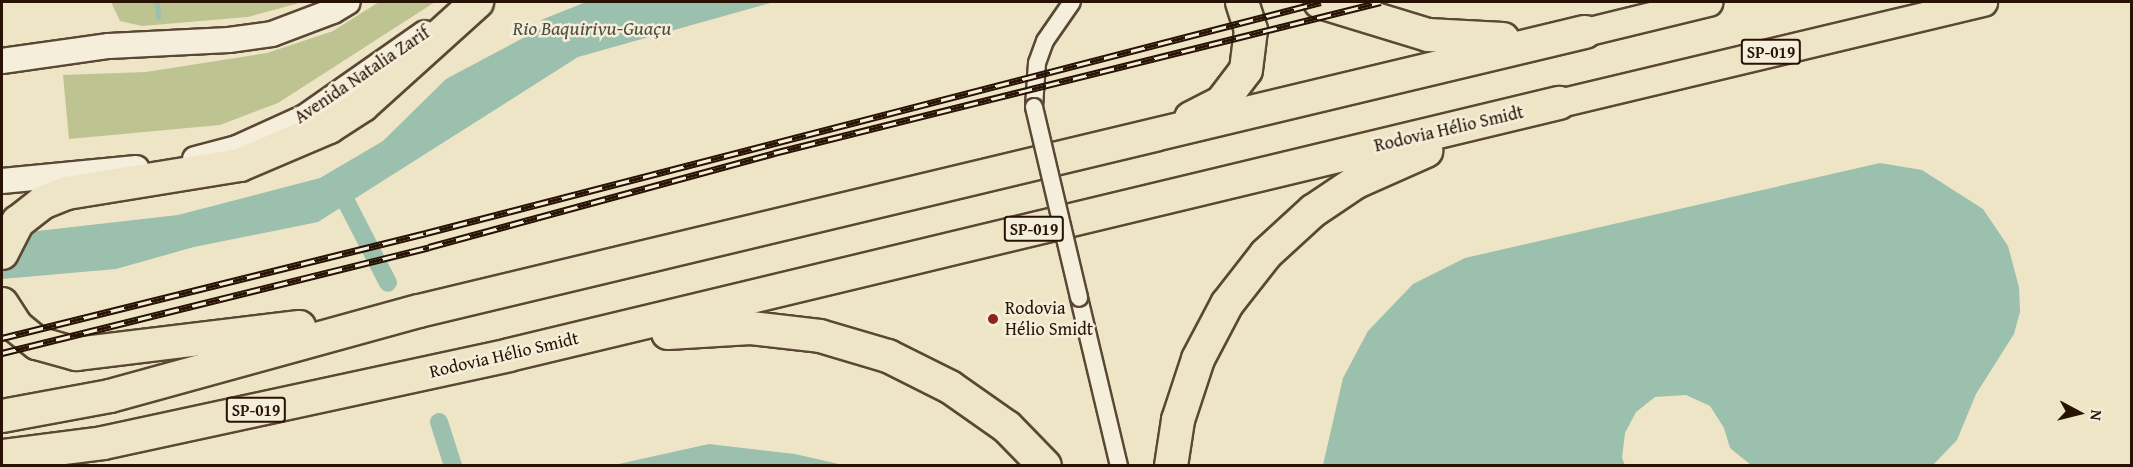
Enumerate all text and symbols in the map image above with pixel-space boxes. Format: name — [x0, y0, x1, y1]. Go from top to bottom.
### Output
water label: Rio Baquirivu-Guaçu — [513, 15, 671, 39]
street label: Avenida Natalia Zarif — [290, 22, 434, 128]
road number: SP-019 — [1740, 39, 1802, 65]
street label: Rodovia Hélio Smidt — [1372, 101, 1526, 157]
road number: SP-019 — [1002, 216, 1066, 242]
place label: Rodovia Hélio Smidt — [1005, 298, 1093, 340]
marker: Rodovia Hélio Smidt — [986, 312, 1000, 326]
street label: Rodovia Hélio Smidt — [427, 327, 581, 383]
north arrow — [2049, 383, 2109, 443]
road number: SP-019 — [224, 397, 288, 423]
text: N — [2084, 408, 2109, 422]

